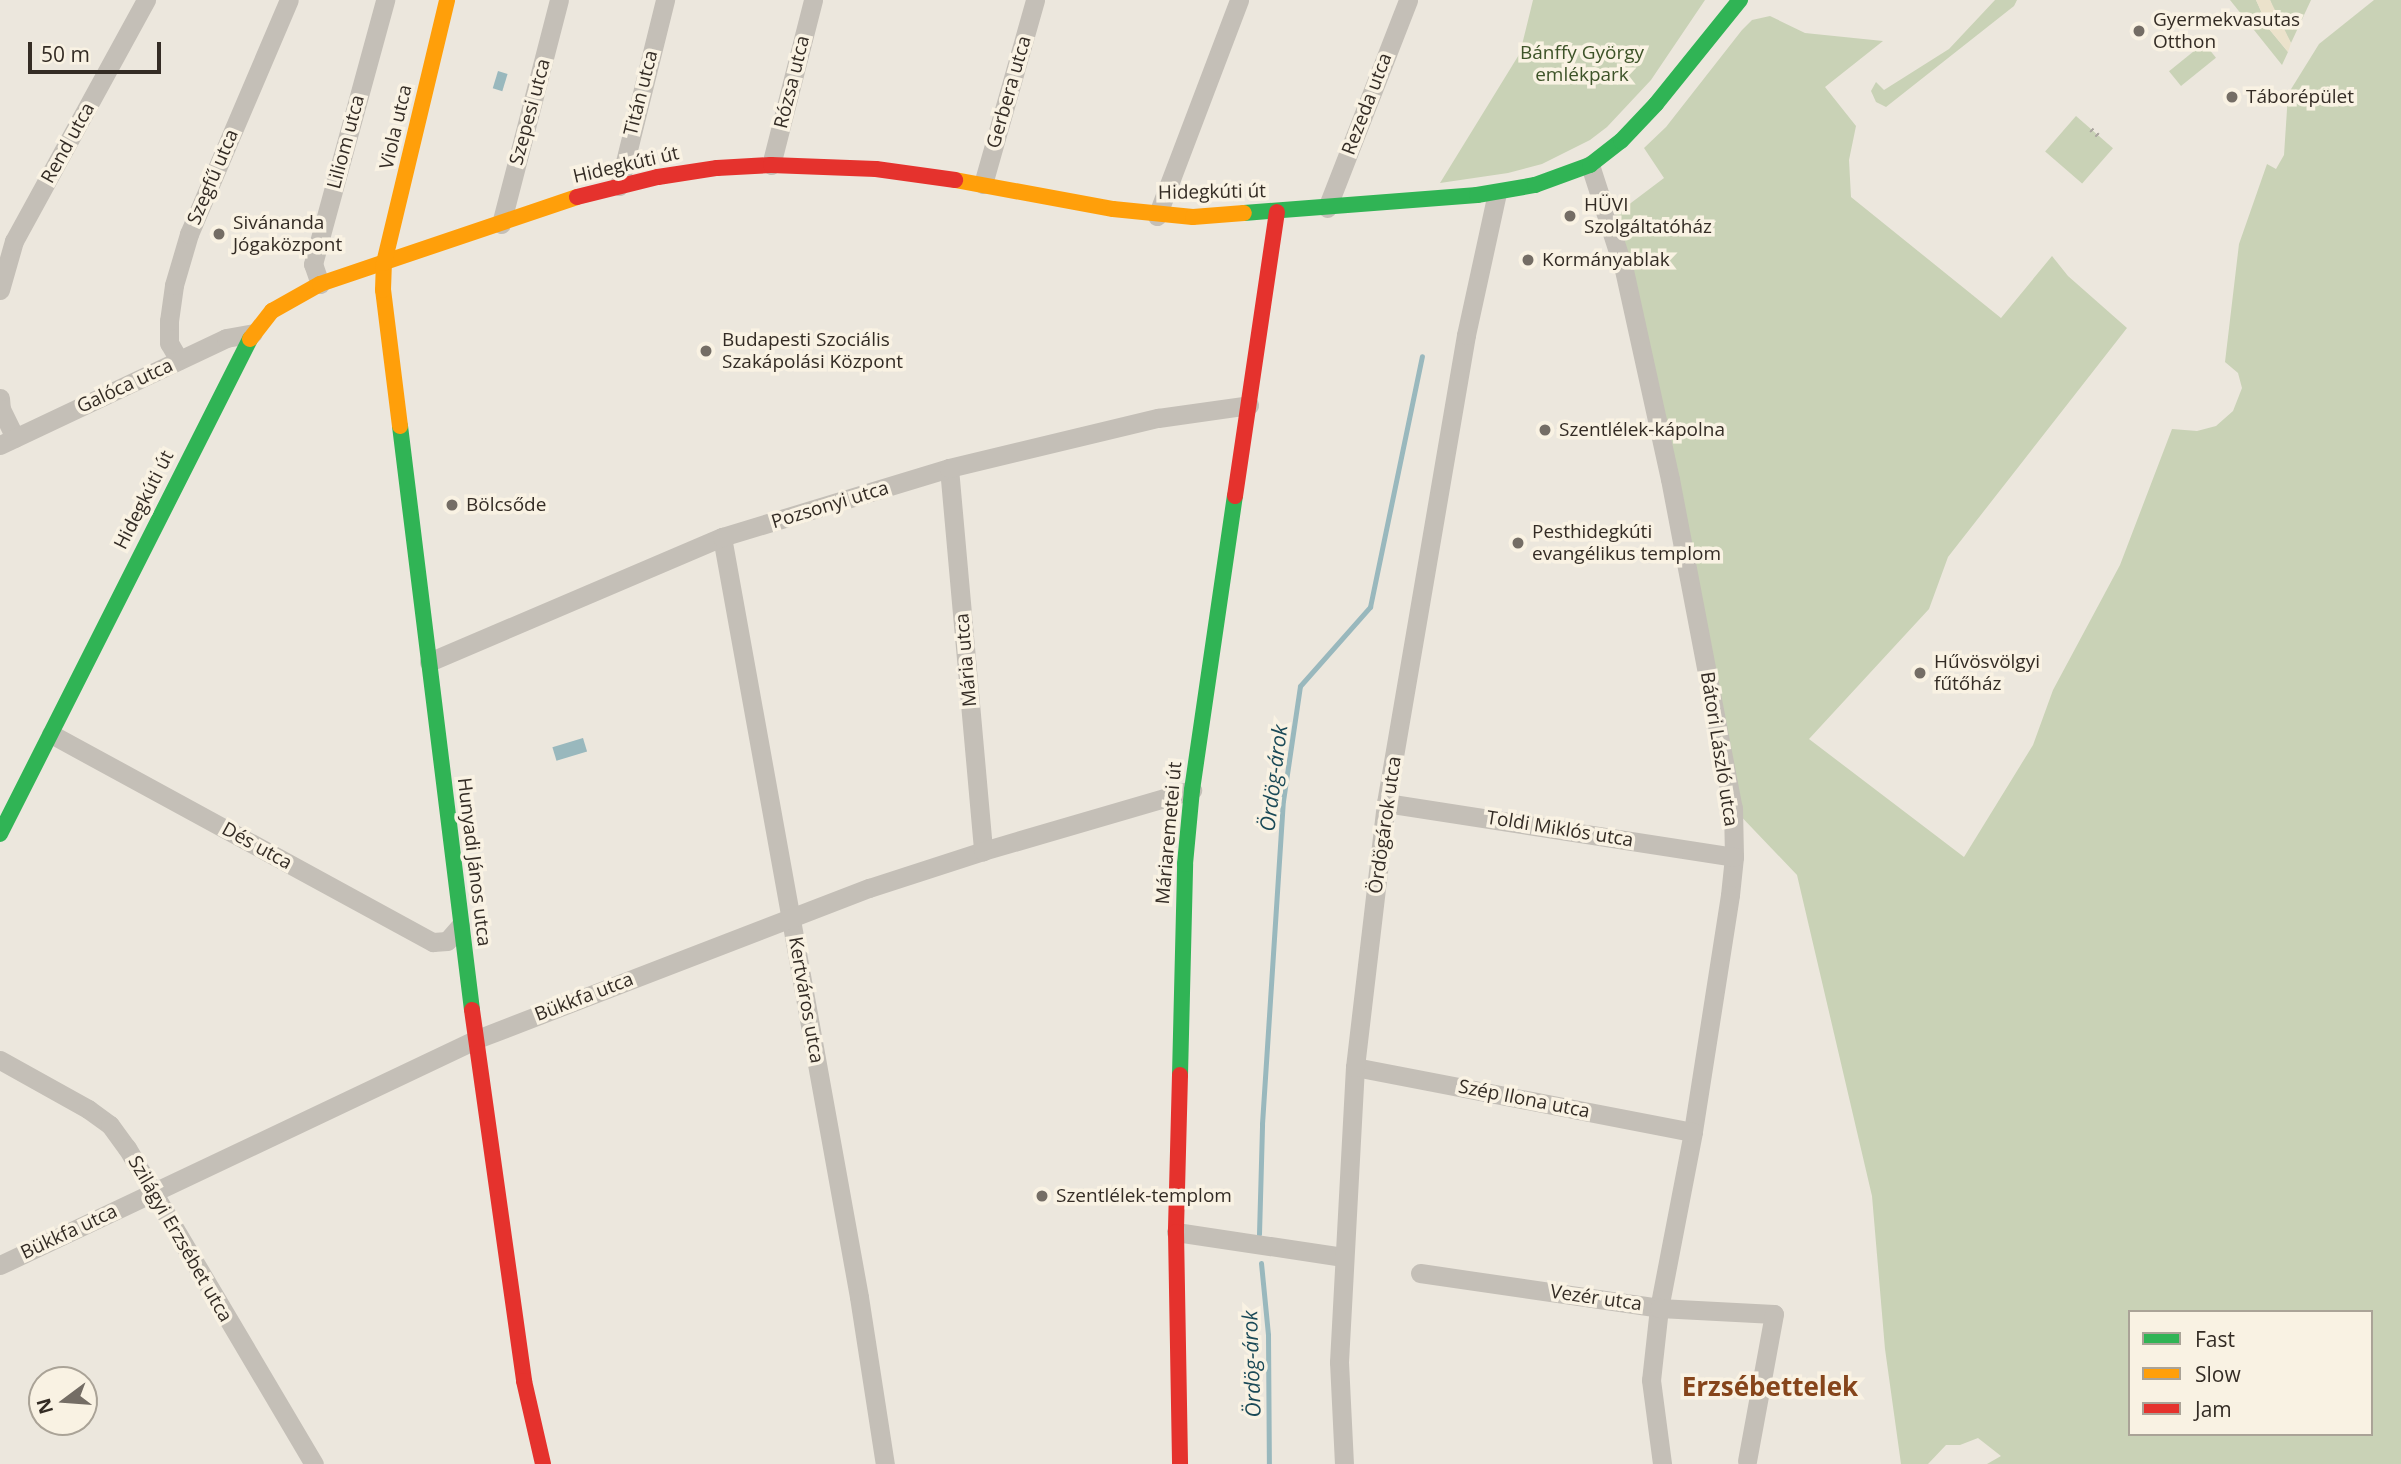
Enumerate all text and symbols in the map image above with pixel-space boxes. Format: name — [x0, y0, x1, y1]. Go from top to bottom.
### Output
place label: Gyermekvasutas Otthon — [2153, 9, 2300, 53]
marker: Gyermekvasutas Otthon — [2131, 23, 2147, 39]
scale bar — [32, 28, 164, 72]
street label: Rózsa utca — [769, 33, 815, 131]
street label: Gerbera utca — [982, 33, 1036, 151]
text: 50 m — [41, 40, 90, 68]
park label: Bánffy György emlékpark — [1520, 42, 1644, 86]
street label: Titán utca — [619, 48, 663, 138]
street label: Rezeda utca — [1337, 50, 1397, 158]
street label: Szepesi utca — [505, 56, 555, 168]
street label: Viola utca — [375, 83, 417, 171]
place label: Táborépület — [2246, 86, 2354, 108]
marker: Táborépület — [2224, 89, 2240, 105]
street label: Liliom utca — [323, 93, 369, 191]
street label: Rend utca — [37, 99, 99, 187]
street label: Szegfű utca — [183, 126, 243, 228]
street label: Hidegkúti út — [571, 142, 681, 188]
street label: Hidegkúti út — [1158, 180, 1266, 204]
place label: HÜVI Szolgáltatóház — [1584, 194, 1712, 238]
marker: HÜVI Szolgáltatóház — [1562, 208, 1578, 224]
place label: Sivánanda Jógaközpont — [233, 212, 342, 256]
marker: Sivánanda Jógaközpont — [211, 226, 227, 242]
place label: Kormányablak — [1542, 249, 1670, 271]
marker: Kormányablak — [1520, 252, 1536, 268]
place label: Budapesti Szociális Szakápolási Központ — [722, 329, 903, 373]
marker: Budapesti Szociális Szakápolási Központ — [696, 341, 716, 361]
street label: Galóca utca — [73, 354, 177, 418]
place label: Szentlélek-kápolna — [1559, 419, 1725, 441]
marker: Szentlélek-kápolna — [1537, 422, 1553, 438]
street label: Hidegkúti út — [109, 447, 179, 553]
street label: Pozsonyi utca — [769, 476, 891, 534]
place label: Bölcsőde — [466, 494, 546, 516]
marker: Bölcsőde — [444, 497, 460, 513]
place label: Pesthidegkúti evangélikus templom — [1532, 521, 1721, 565]
marker: Pesthidegkúti evangélikus templom — [1510, 535, 1526, 551]
street label: Mária utca — [951, 612, 981, 708]
place label: Hűvösvölgyi fűtőház — [1934, 651, 2040, 695]
marker: Hűvösvölgyi fűtőház — [1912, 665, 1928, 681]
street label: Bátori László utca — [1696, 670, 1742, 828]
water label: Ördög-árok — [1254, 723, 1292, 833]
street label: Ördögárok utca — [1364, 755, 1406, 895]
street label: Máriaremetei út — [1151, 761, 1187, 905]
street label: Hunyadi János utca — [452, 776, 496, 948]
street label: Toldi Miklós utca — [1485, 806, 1635, 852]
street label: Dés utca — [218, 817, 296, 875]
street label: Kertváros utca — [784, 935, 828, 1065]
street label: Bükkfa utca — [531, 968, 637, 1026]
street label: Szép Ilona utca — [1456, 1075, 1592, 1123]
street label: Szilágyi Erzsébet utca — [123, 1152, 237, 1326]
place label: Szentlélek-templom — [1056, 1185, 1232, 1207]
marker: Szentlélek-templom — [1034, 1188, 1050, 1204]
street label: Bükkfa utca — [17, 1200, 121, 1264]
street label: Vezér utca — [1549, 1280, 1643, 1316]
water label: Ördög-árok — [1237, 1310, 1265, 1418]
legend — [2128, 1310, 2373, 1436]
text: Fast — [2195, 1325, 2235, 1353]
text: Slow — [2195, 1360, 2241, 1388]
north arrow — [28, 1366, 98, 1436]
district label: Erzsébettelek — [1682, 1371, 1858, 1403]
text: N — [30, 1395, 59, 1417]
text: Jam — [2195, 1395, 2232, 1423]

